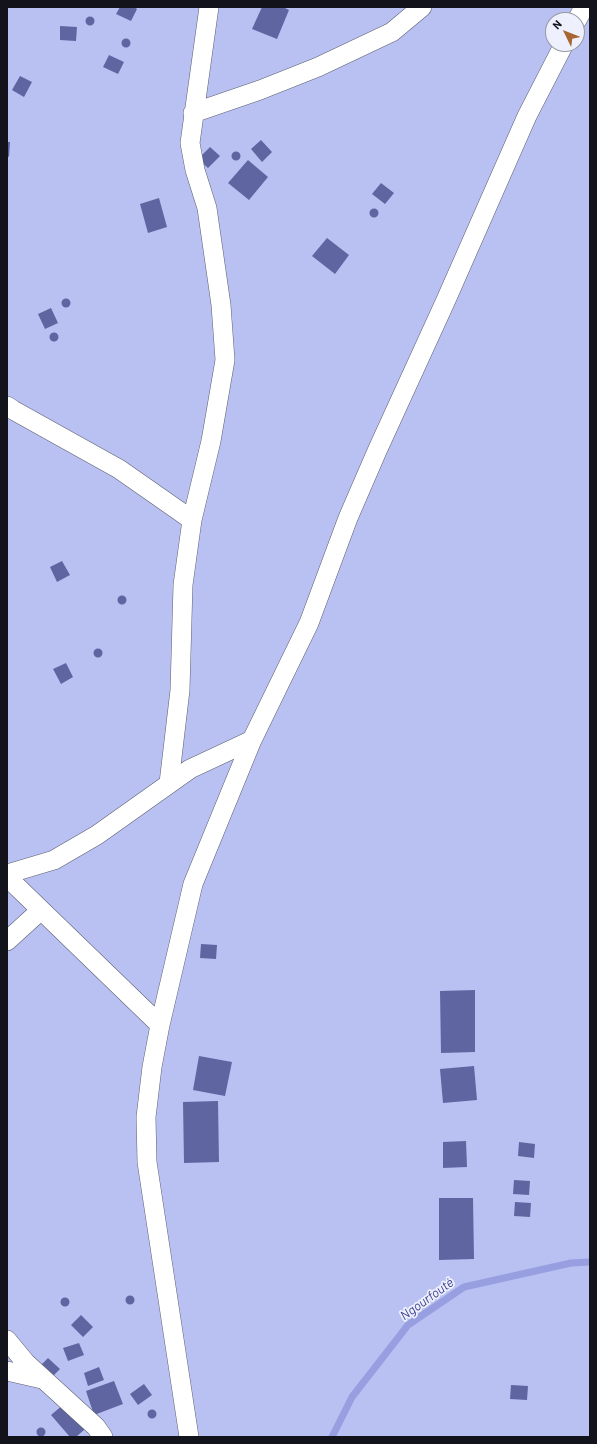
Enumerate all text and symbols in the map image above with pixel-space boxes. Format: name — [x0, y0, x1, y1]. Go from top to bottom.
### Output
north arrow — [545, 12, 585, 52]
text: N — [549, 17, 564, 31]
water label: Ngourfouté — [397, 1274, 457, 1324]

